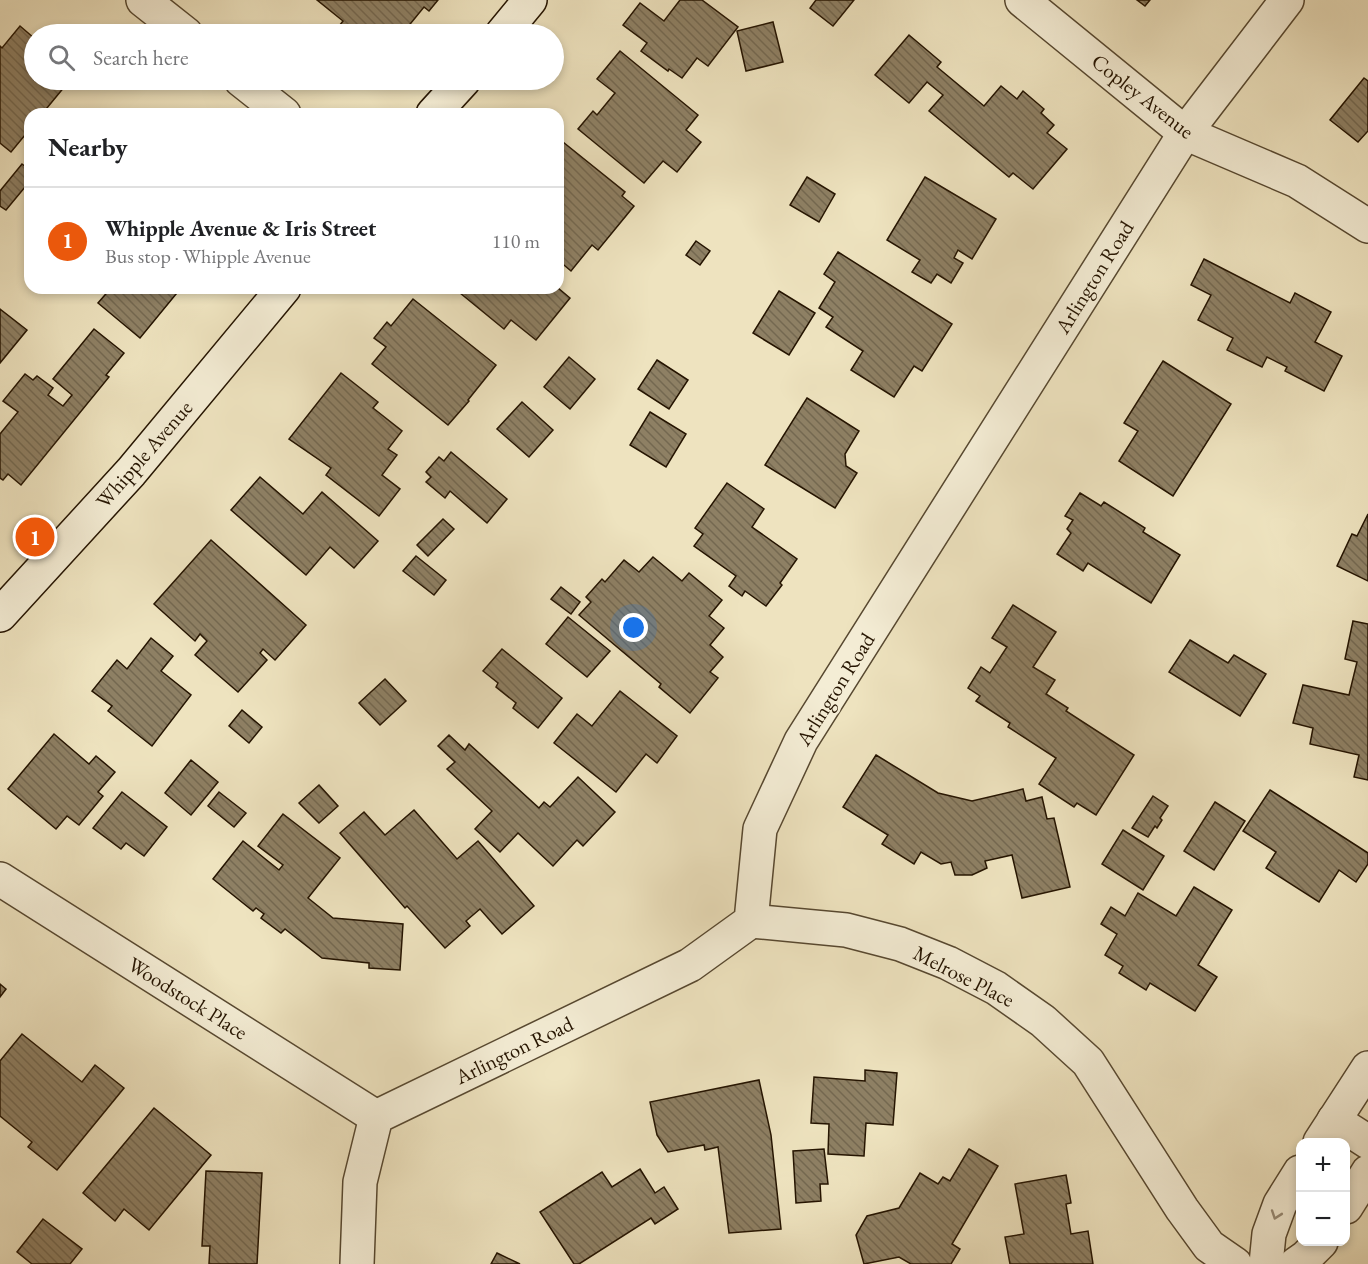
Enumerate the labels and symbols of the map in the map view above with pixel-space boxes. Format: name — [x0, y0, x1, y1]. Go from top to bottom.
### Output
street label: Copley Avenue — [1086, 48, 1200, 144]
street label: Arlington Road — [1048, 215, 1140, 339]
street label: Whipple Avenue — [90, 394, 198, 514]
pin: 1 — [15, 514, 54, 560]
your location — [619, 613, 648, 642]
street label: Arlington Road — [789, 627, 881, 751]
street label: Melrose Place — [909, 939, 1019, 1013]
street label: Woodstock Place — [123, 950, 253, 1046]
street label: Arlington Road — [450, 1010, 578, 1091]
one-way arrow — [1270, 1209, 1283, 1220]

